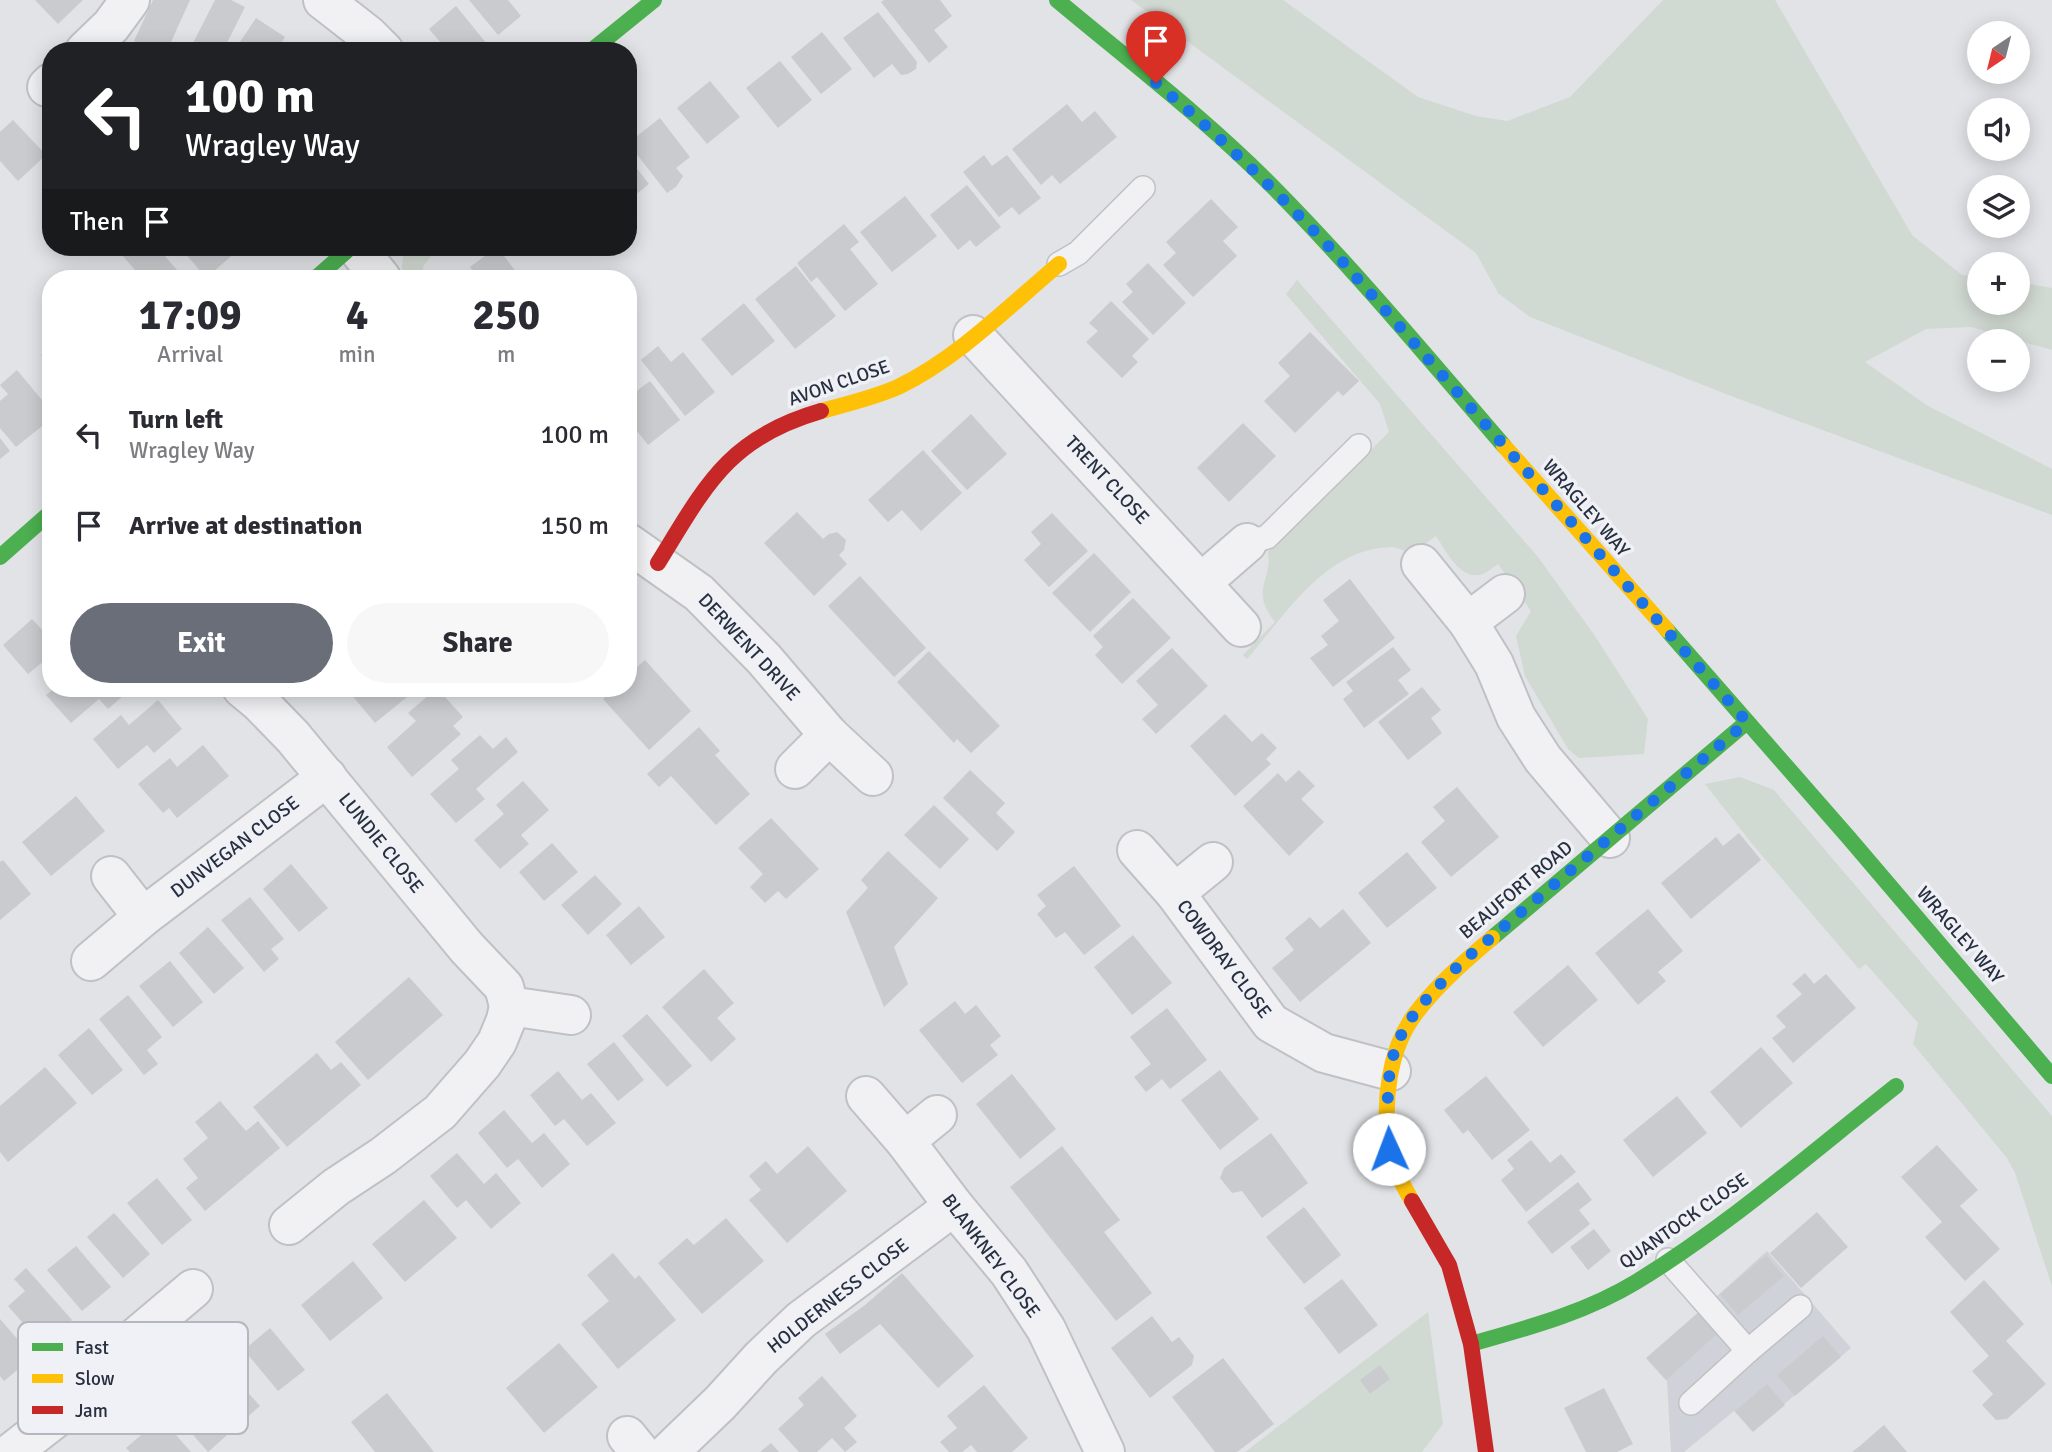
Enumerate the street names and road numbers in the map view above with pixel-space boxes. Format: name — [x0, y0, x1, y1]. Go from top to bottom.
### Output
street label: AVON CLOSE — [785, 354, 893, 412]
street label: TRENT CLOSE — [1060, 431, 1154, 529]
street label: WRAGLEY WAY — [1537, 454, 1635, 562]
street label: DERWENT DRIVE — [693, 588, 805, 706]
street label: LUNDIE CLOSE — [333, 788, 429, 898]
street label: DUNVEGAN CLOSE — [166, 791, 304, 903]
street label: BEAUFORT ROAD — [1454, 836, 1578, 944]
street label: WRAGLEY WAY — [1911, 881, 2009, 989]
street label: COWDRAY CLOSE — [1171, 895, 1277, 1023]
street label: QUANTOCK CLOSE — [1615, 1168, 1753, 1274]
street label: BLANKNEY CLOSE — [937, 1189, 1045, 1323]
street label: HOLDERNESS CLOSE — [762, 1233, 914, 1359]

